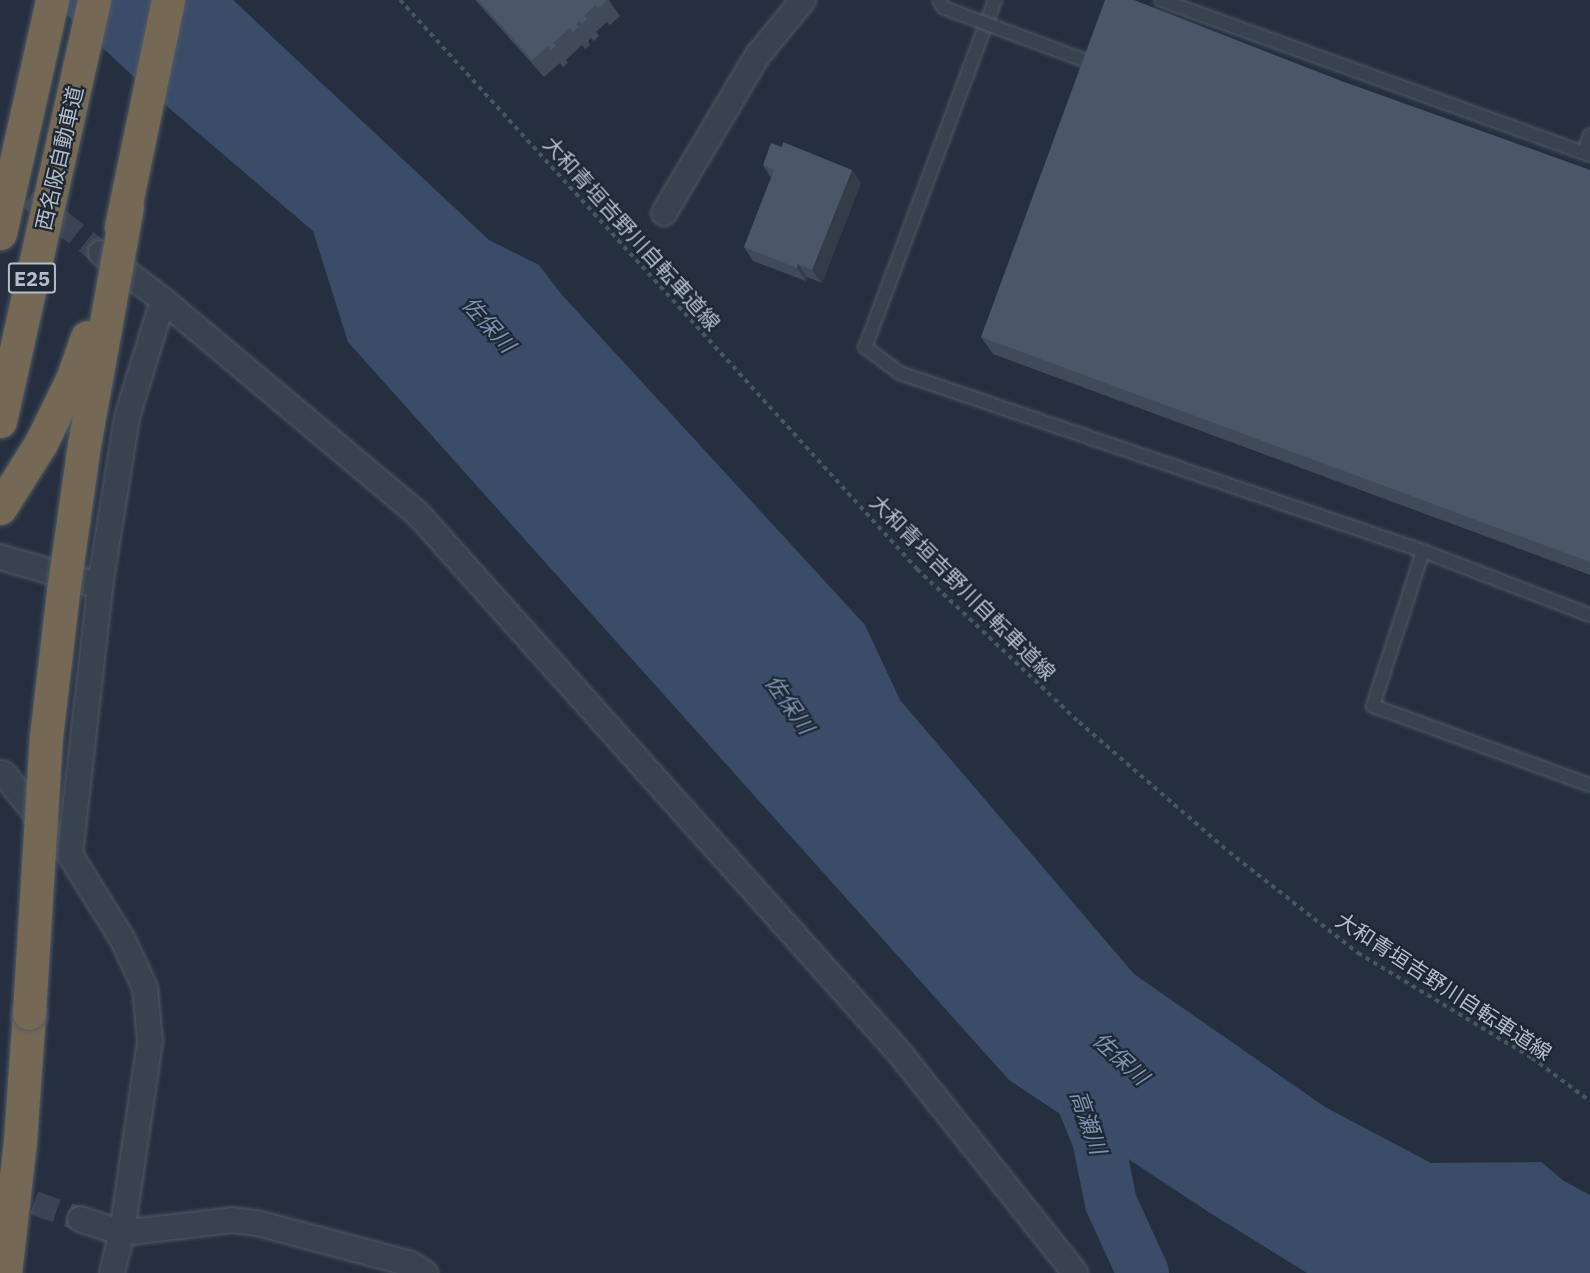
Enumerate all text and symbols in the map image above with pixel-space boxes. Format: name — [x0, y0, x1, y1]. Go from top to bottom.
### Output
street label: 西名阪自動車道 — [30, 84, 88, 232]
street label: 大和青垣吉野川自転車道線 — [538, 131, 726, 335]
road number: E25 — [6, 261, 57, 295]
water label: 佐保川 — [457, 291, 521, 357]
street label: 大和青垣吉野川自転車道線 — [865, 489, 1061, 685]
water label: 佐保川 — [760, 669, 820, 739]
street label: 大和青垣吉野川自転車道線 — [1331, 907, 1557, 1065]
water label: 佐保川 — [1088, 1026, 1154, 1090]
water label: 高瀬川 — [1066, 1087, 1112, 1157]

